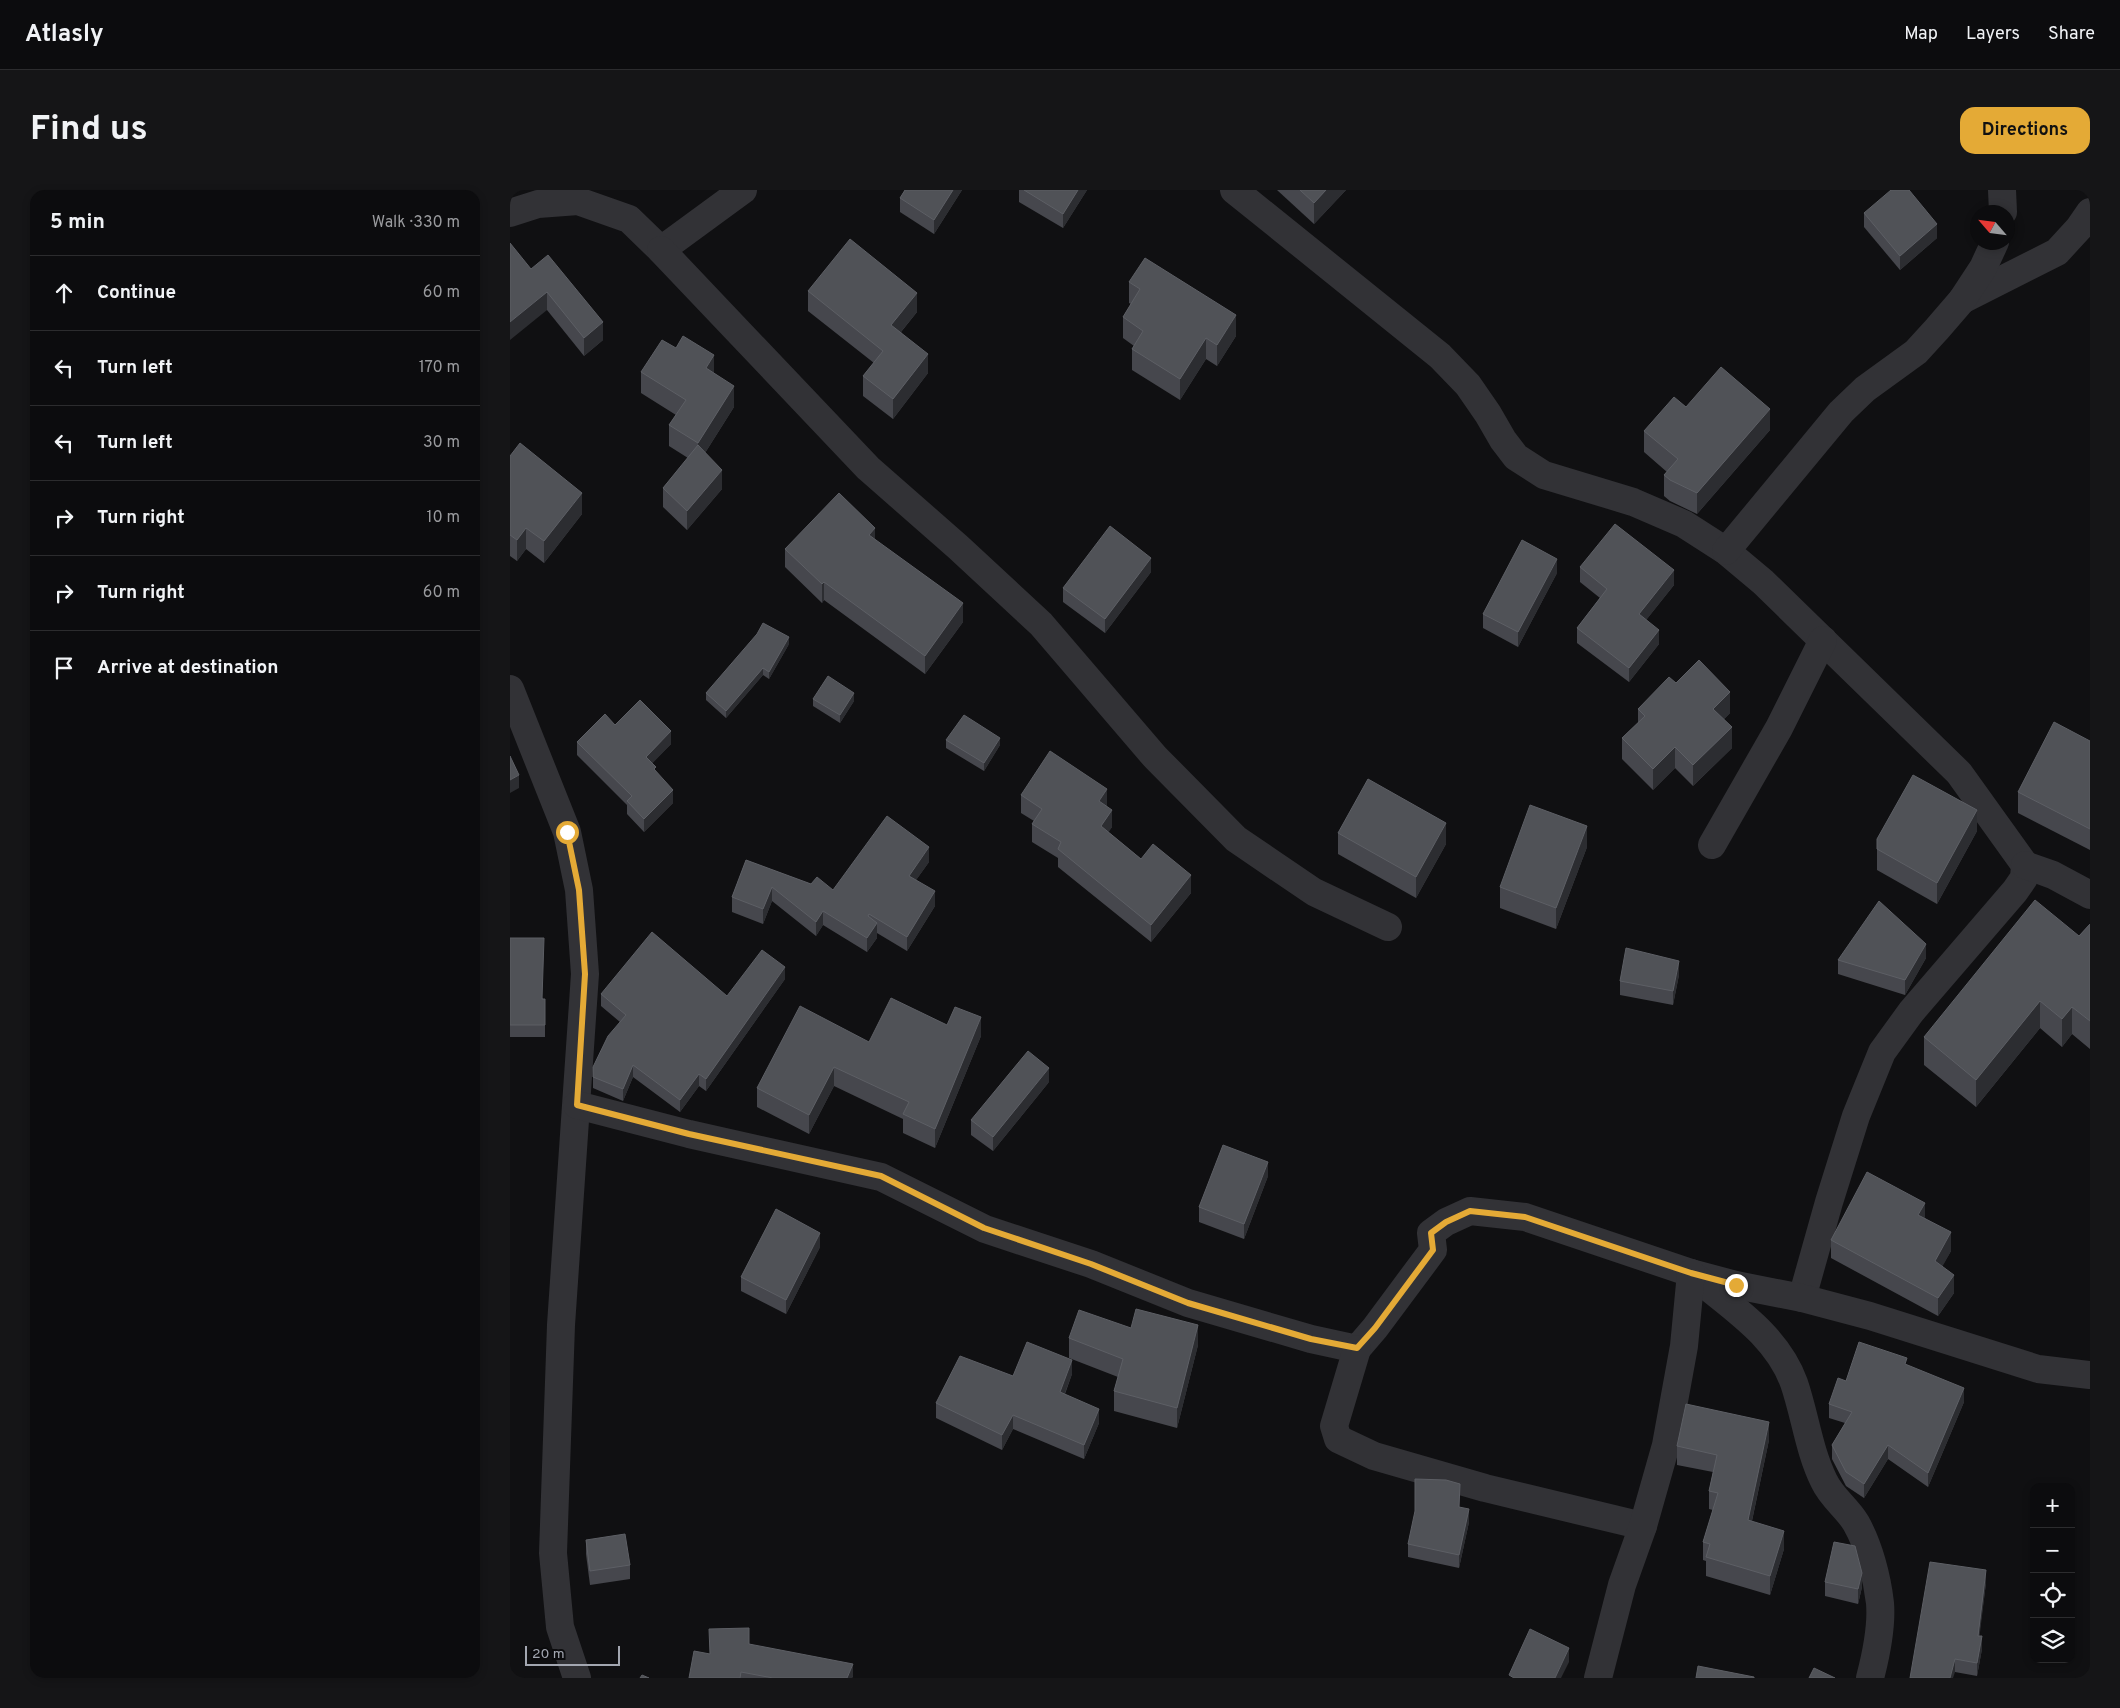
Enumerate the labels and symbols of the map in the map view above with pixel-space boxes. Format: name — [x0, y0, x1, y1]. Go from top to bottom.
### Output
north arrow — [1970, 205, 2015, 250]
route start — [556, 821, 579, 844]
route end — [1725, 1274, 1748, 1297]
scale bar — [525, 1643, 620, 1666]

